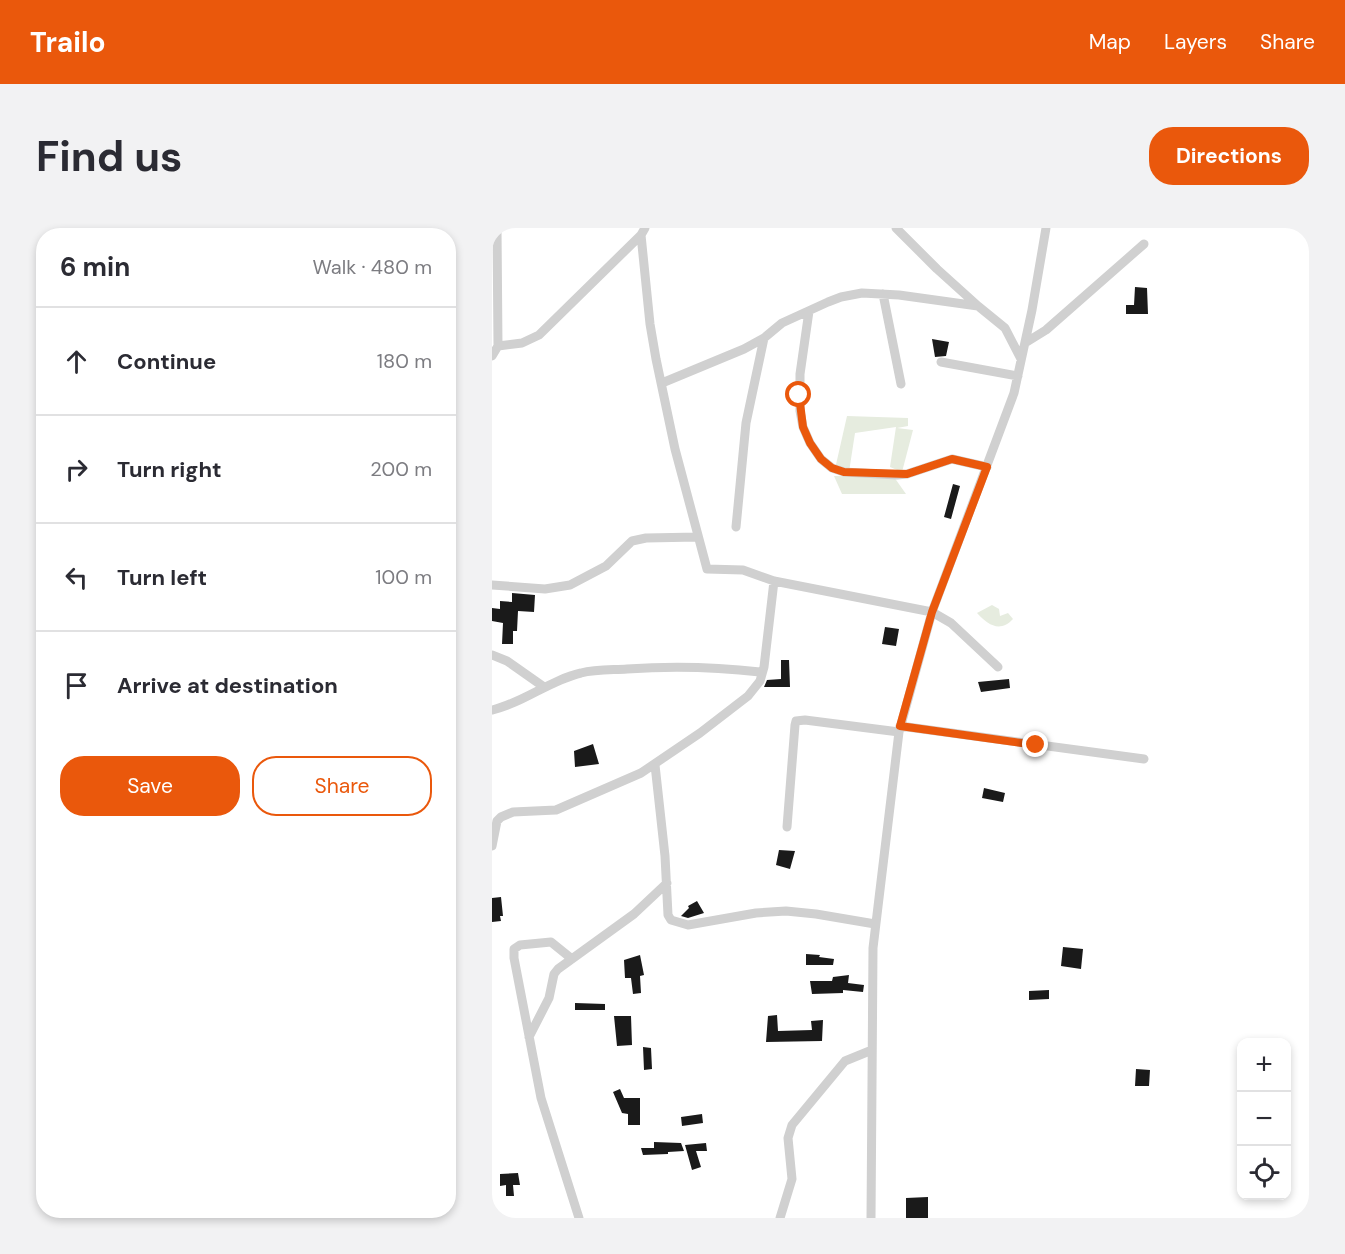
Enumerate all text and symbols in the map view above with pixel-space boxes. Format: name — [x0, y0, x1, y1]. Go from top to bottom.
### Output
text: Trailo — [30, 24, 106, 61]
text: Map — [1089, 28, 1131, 56]
text: Layers — [1164, 28, 1227, 56]
text: Share — [1260, 28, 1315, 56]
button: Directions — [1149, 127, 1309, 185]
text: Find us — [36, 129, 182, 184]
text: 6 min — [60, 250, 130, 284]
text: Walk · 480 m — [312, 254, 432, 280]
icon: ahead — [60, 345, 93, 378]
text: Continue — [117, 347, 216, 376]
text: 180 m — [377, 348, 432, 374]
route start — [785, 381, 811, 407]
icon: right — [60, 453, 93, 486]
text: Turn right — [117, 455, 222, 484]
text: 200 m — [370, 456, 432, 482]
icon: left — [60, 561, 93, 594]
text: Turn left — [117, 563, 207, 592]
text: 100 m — [375, 564, 432, 590]
icon: arrive — [60, 669, 93, 702]
text: Arrive at destination — [117, 671, 338, 700]
route end — [1022, 731, 1048, 757]
button: Save — [60, 756, 240, 816]
button: Share — [252, 756, 432, 816]
map controls — [1237, 1038, 1291, 1200]
button: + — [1237, 1038, 1291, 1092]
button: − — [1237, 1092, 1291, 1146]
button: locate — [1237, 1146, 1291, 1200]

